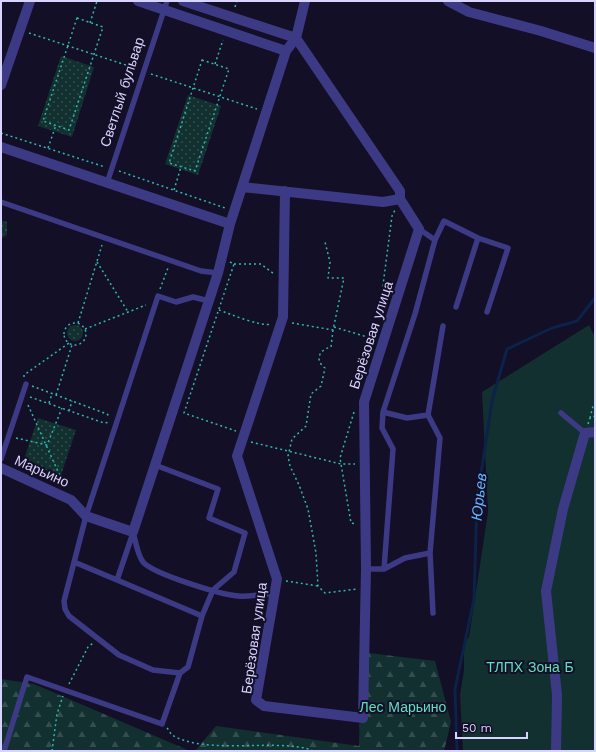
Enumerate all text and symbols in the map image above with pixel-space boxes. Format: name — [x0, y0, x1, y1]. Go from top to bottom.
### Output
street label: Светлый бульвар — [97, 35, 147, 149]
street label: Берёзовая улица — [346, 279, 396, 391]
street label: Марьино — [12, 452, 72, 490]
water label: Юрьев — [468, 472, 490, 522]
street label: Берёзовая улица — [238, 581, 270, 695]
park label: ТЛПХ Зона Б — [486, 659, 574, 675]
park label: Лес Марьино — [360, 699, 447, 715]
scale bar — [456, 714, 527, 740]
text: 50 m — [462, 721, 492, 735]

